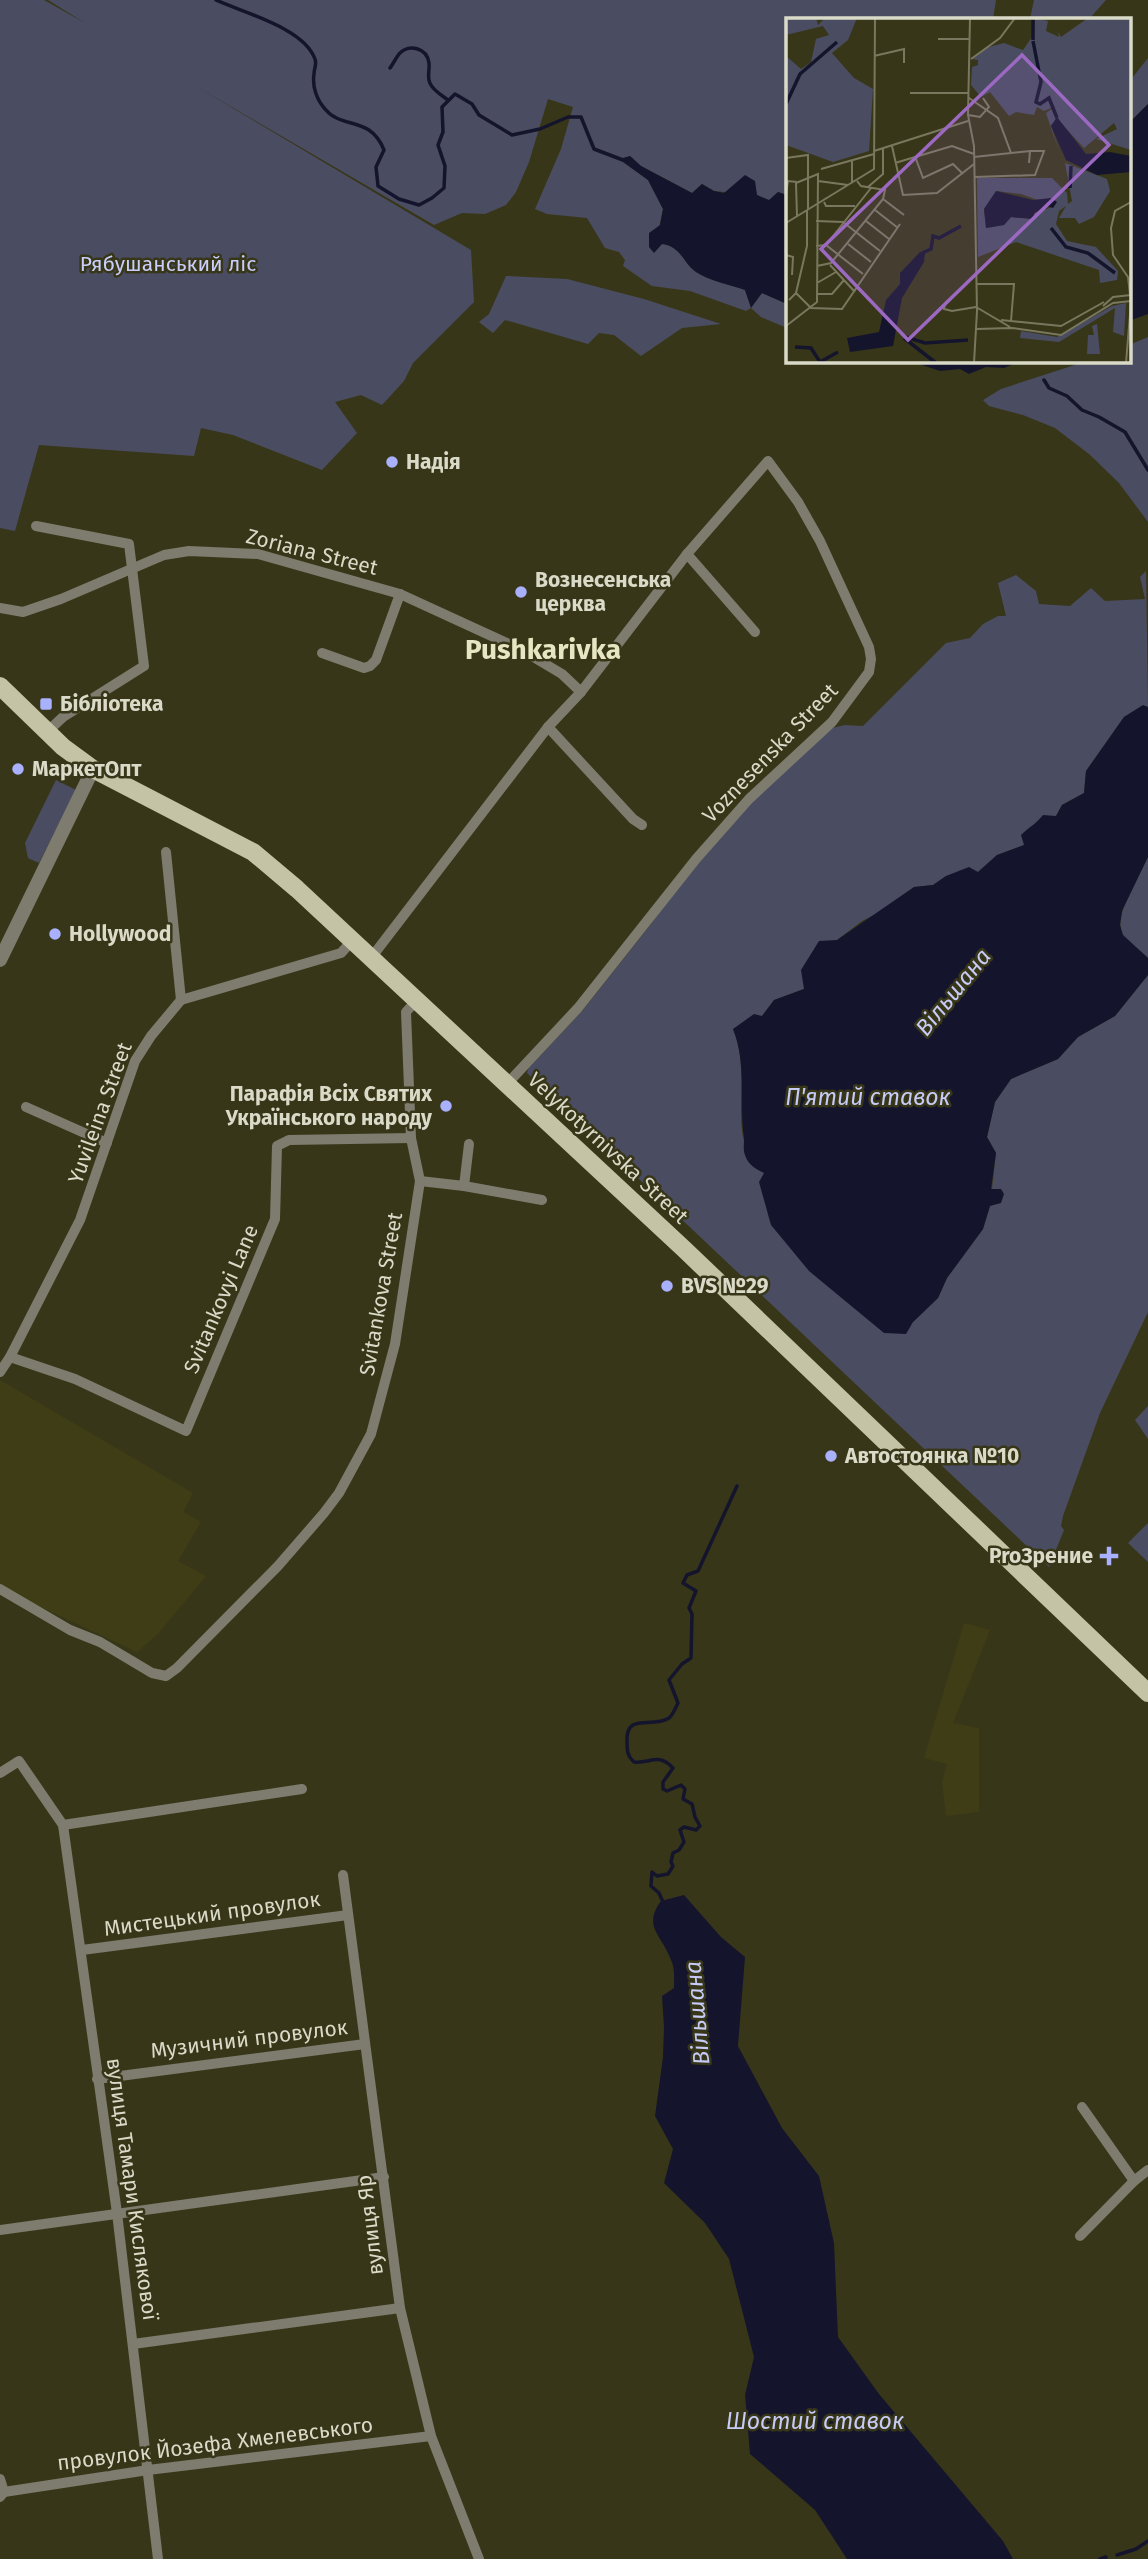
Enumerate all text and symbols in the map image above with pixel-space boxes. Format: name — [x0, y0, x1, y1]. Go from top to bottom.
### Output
inset map — [786, 18, 1130, 362]
park label: Рябушанський ліс — [80, 251, 256, 277]
place label: Надія — [406, 449, 461, 475]
marker: Надія — [384, 454, 400, 470]
street label: Zoriana Street — [244, 523, 381, 581]
place label: Вознесенська церква — [535, 567, 671, 617]
marker: Вознесенська церква — [513, 584, 529, 600]
district label: Pushkarivka — [465, 633, 621, 666]
street label: Voznesenska Street — [697, 678, 844, 828]
place label: Бібліотека — [60, 691, 164, 717]
marker: Бібліотека — [38, 696, 54, 712]
place label: МаркетОпт — [32, 756, 143, 782]
marker: МаркетОпт — [10, 761, 26, 777]
place label: Hollywood — [69, 921, 171, 947]
marker: Hollywood — [47, 926, 63, 942]
water label: Вільшана — [909, 943, 997, 1041]
street label: Yuvileina Street — [62, 1038, 138, 1187]
street label: Velykotyrnivska Street — [522, 1067, 694, 1229]
place label: Парафія Всіх Святих Українського народу — [225, 1081, 432, 1131]
water label: П'ятий ставок — [785, 1083, 951, 1111]
marker: Парафія Всіх Святих Українського народу — [438, 1098, 454, 1114]
street label: Svitankova Street — [354, 1210, 408, 1378]
street label: Svitankovyi Lane — [178, 1221, 264, 1377]
place label: BVS №29 — [681, 1273, 769, 1299]
marker: BVS №29 — [659, 1278, 675, 1294]
place label: Автостоянка №10 — [844, 1443, 1019, 1469]
marker: Автостоянка №10 — [823, 1448, 839, 1464]
place label: ProЗрение — [989, 1543, 1093, 1569]
marker: ProЗрение — [1099, 1546, 1119, 1566]
street label: Мистецький провулок — [102, 1886, 322, 1942]
water label: Вільшана — [679, 1960, 715, 2066]
street label: Музичний провулок — [149, 2014, 349, 2064]
street label: вулиця Тамари Кислякової — [101, 2056, 163, 2323]
street label: вулиця Яр — [351, 2173, 389, 2277]
water label: Шостий ставок — [726, 2407, 904, 2435]
street label: провулок Йозефа Хмелевського — [56, 2412, 374, 2476]

